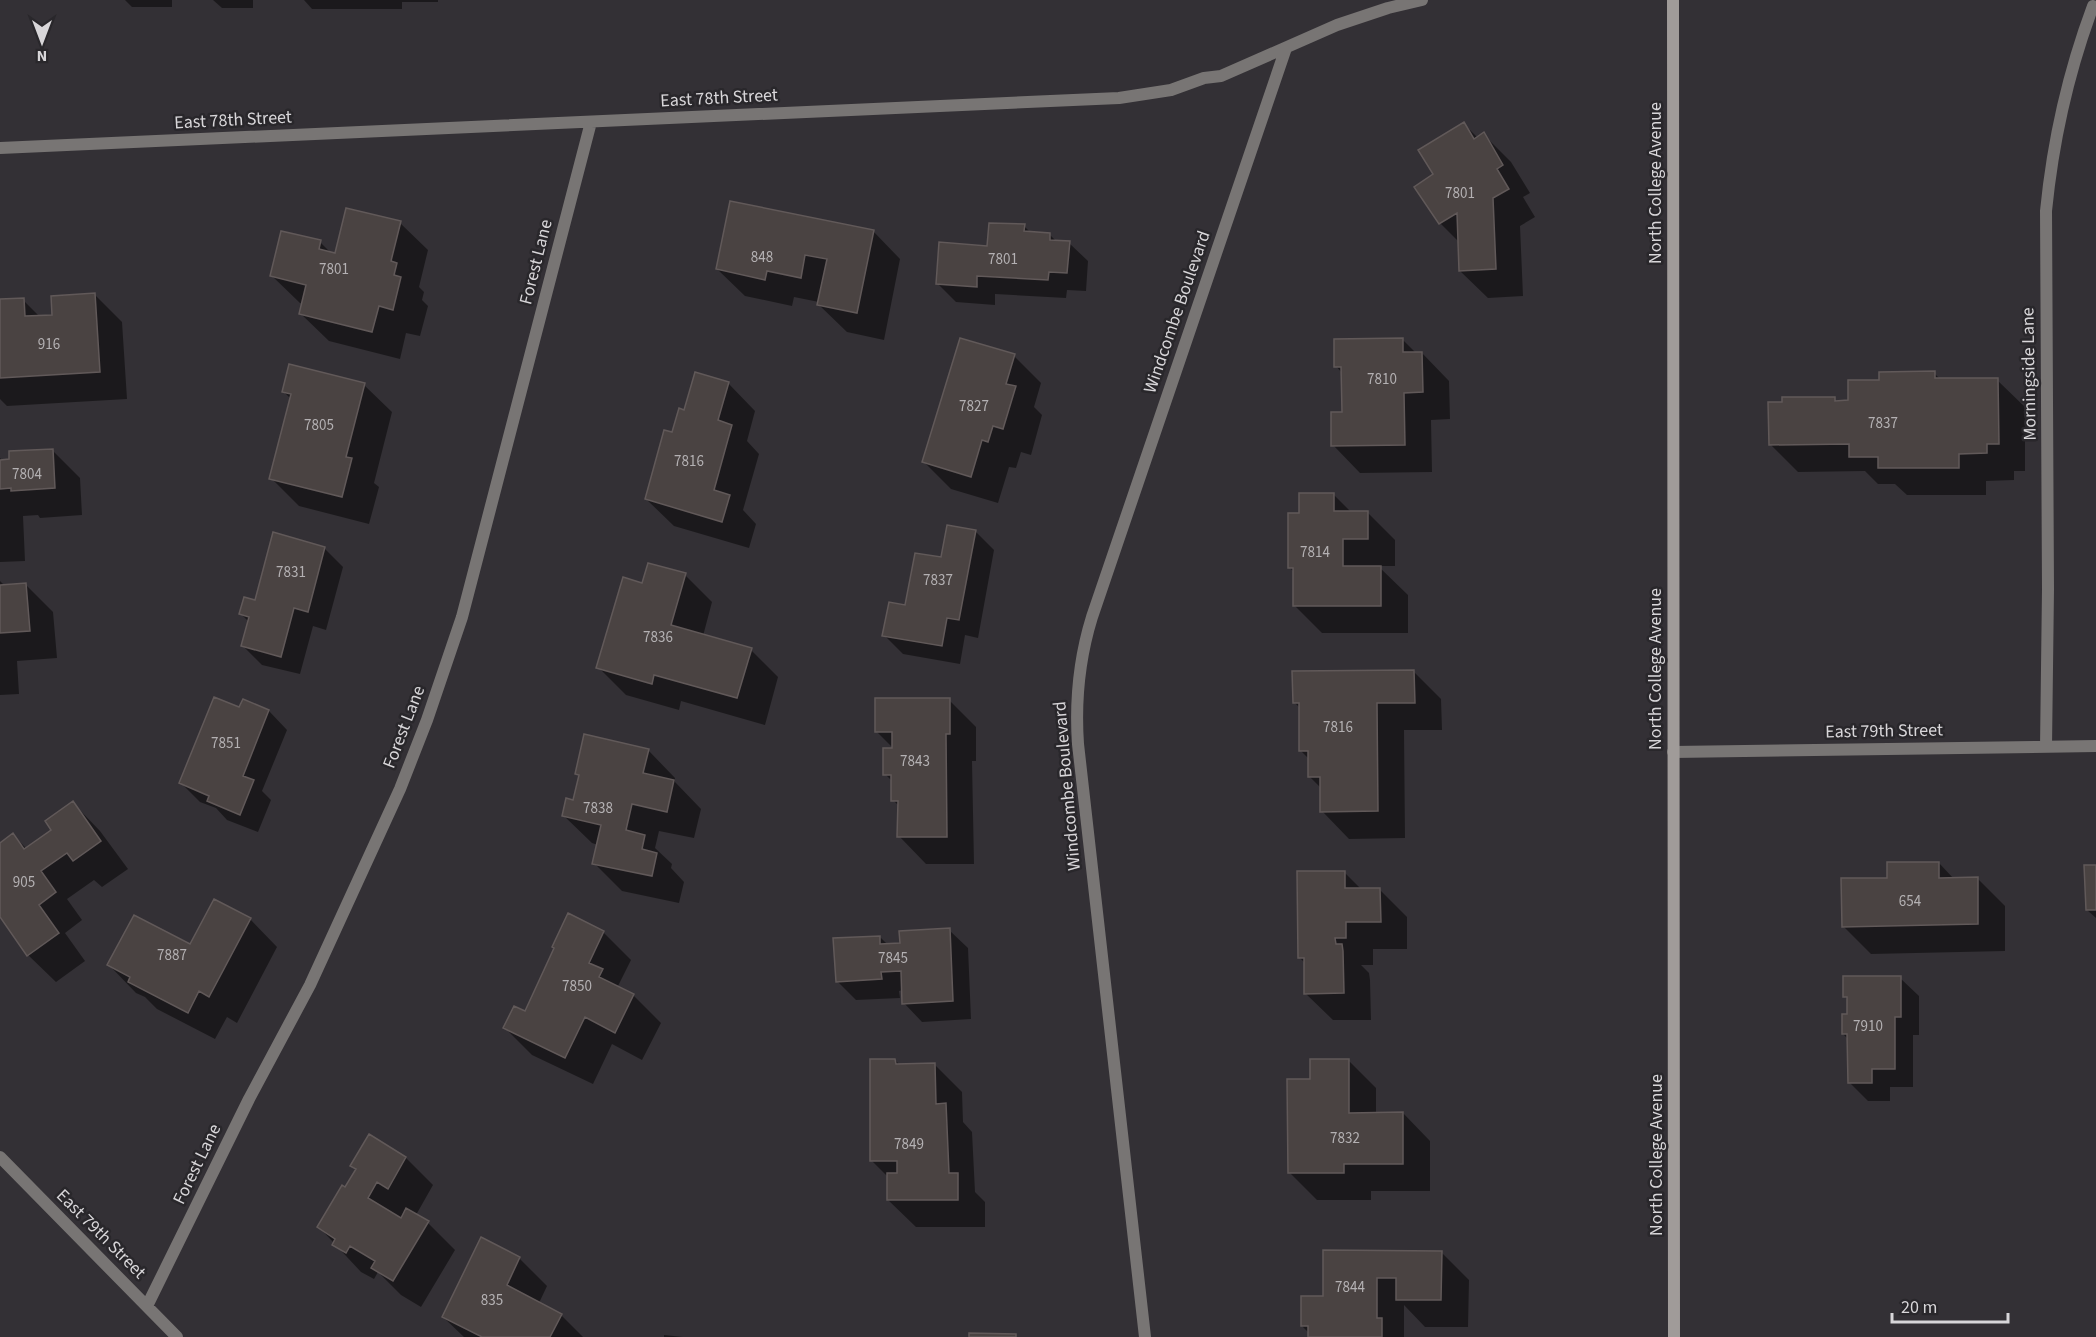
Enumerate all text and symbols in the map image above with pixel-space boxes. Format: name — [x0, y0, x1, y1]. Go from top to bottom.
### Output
north arrow — [12, 12, 72, 72]
text: N — [37, 45, 47, 67]
street label: East 78th Street — [659, 82, 779, 114]
street label: North College Avenue — [1643, 102, 1668, 264]
street label: East 78th Street — [173, 104, 293, 136]
house number: 7801 — [1445, 183, 1475, 204]
street label: Forest Lane — [513, 217, 559, 307]
street label: Windcombe Boulevard — [1137, 227, 1217, 397]
house number: 848 — [751, 247, 773, 268]
house number: 7801 — [988, 249, 1018, 270]
house number: 7801 — [319, 259, 349, 280]
street label: Morningside Lane — [2015, 307, 2043, 441]
house number: 916 — [38, 334, 60, 355]
house number: 7810 — [1367, 369, 1397, 390]
house number: 7827 — [959, 396, 989, 417]
house number: 7837 — [1868, 413, 1898, 434]
house number: 7805 — [304, 415, 334, 436]
house number: 7816 — [674, 451, 704, 472]
house number: 7804 — [12, 464, 42, 485]
house number: 7814 — [1300, 542, 1330, 563]
house number: 7831 — [276, 562, 306, 583]
house number: 7837 — [923, 570, 953, 591]
street label: North College Avenue — [1643, 588, 1668, 750]
house number: 7836 — [643, 627, 673, 648]
street label: Forest Lane — [377, 682, 431, 772]
street label: Windcombe Boulevard — [1047, 700, 1087, 872]
house number: 7816 — [1323, 717, 1353, 738]
street label: East 79th Street — [1825, 717, 1943, 745]
house number: 7851 — [211, 733, 241, 754]
house number: 7843 — [900, 751, 930, 772]
house number: 7838 — [583, 798, 613, 819]
house number: 905 — [13, 872, 35, 893]
house number: 654 — [1899, 891, 1922, 912]
house number: 7887 — [157, 945, 187, 966]
house number: 7845 — [878, 948, 908, 969]
house number: 7850 — [562, 976, 592, 997]
house number: 7910 — [1853, 1016, 1883, 1037]
street label: North College Avenue — [1644, 1074, 1669, 1236]
street label: Forest Lane — [167, 1119, 227, 1209]
house number: 7832 — [1330, 1128, 1360, 1149]
house number: 7849 — [894, 1134, 924, 1155]
street label: East 79th Street — [50, 1183, 152, 1285]
house number: 7844 — [1335, 1277, 1365, 1298]
scale bar — [1892, 1286, 2008, 1324]
house number: 835 — [481, 1290, 503, 1311]
text: 20 m — [1901, 1295, 1937, 1320]

